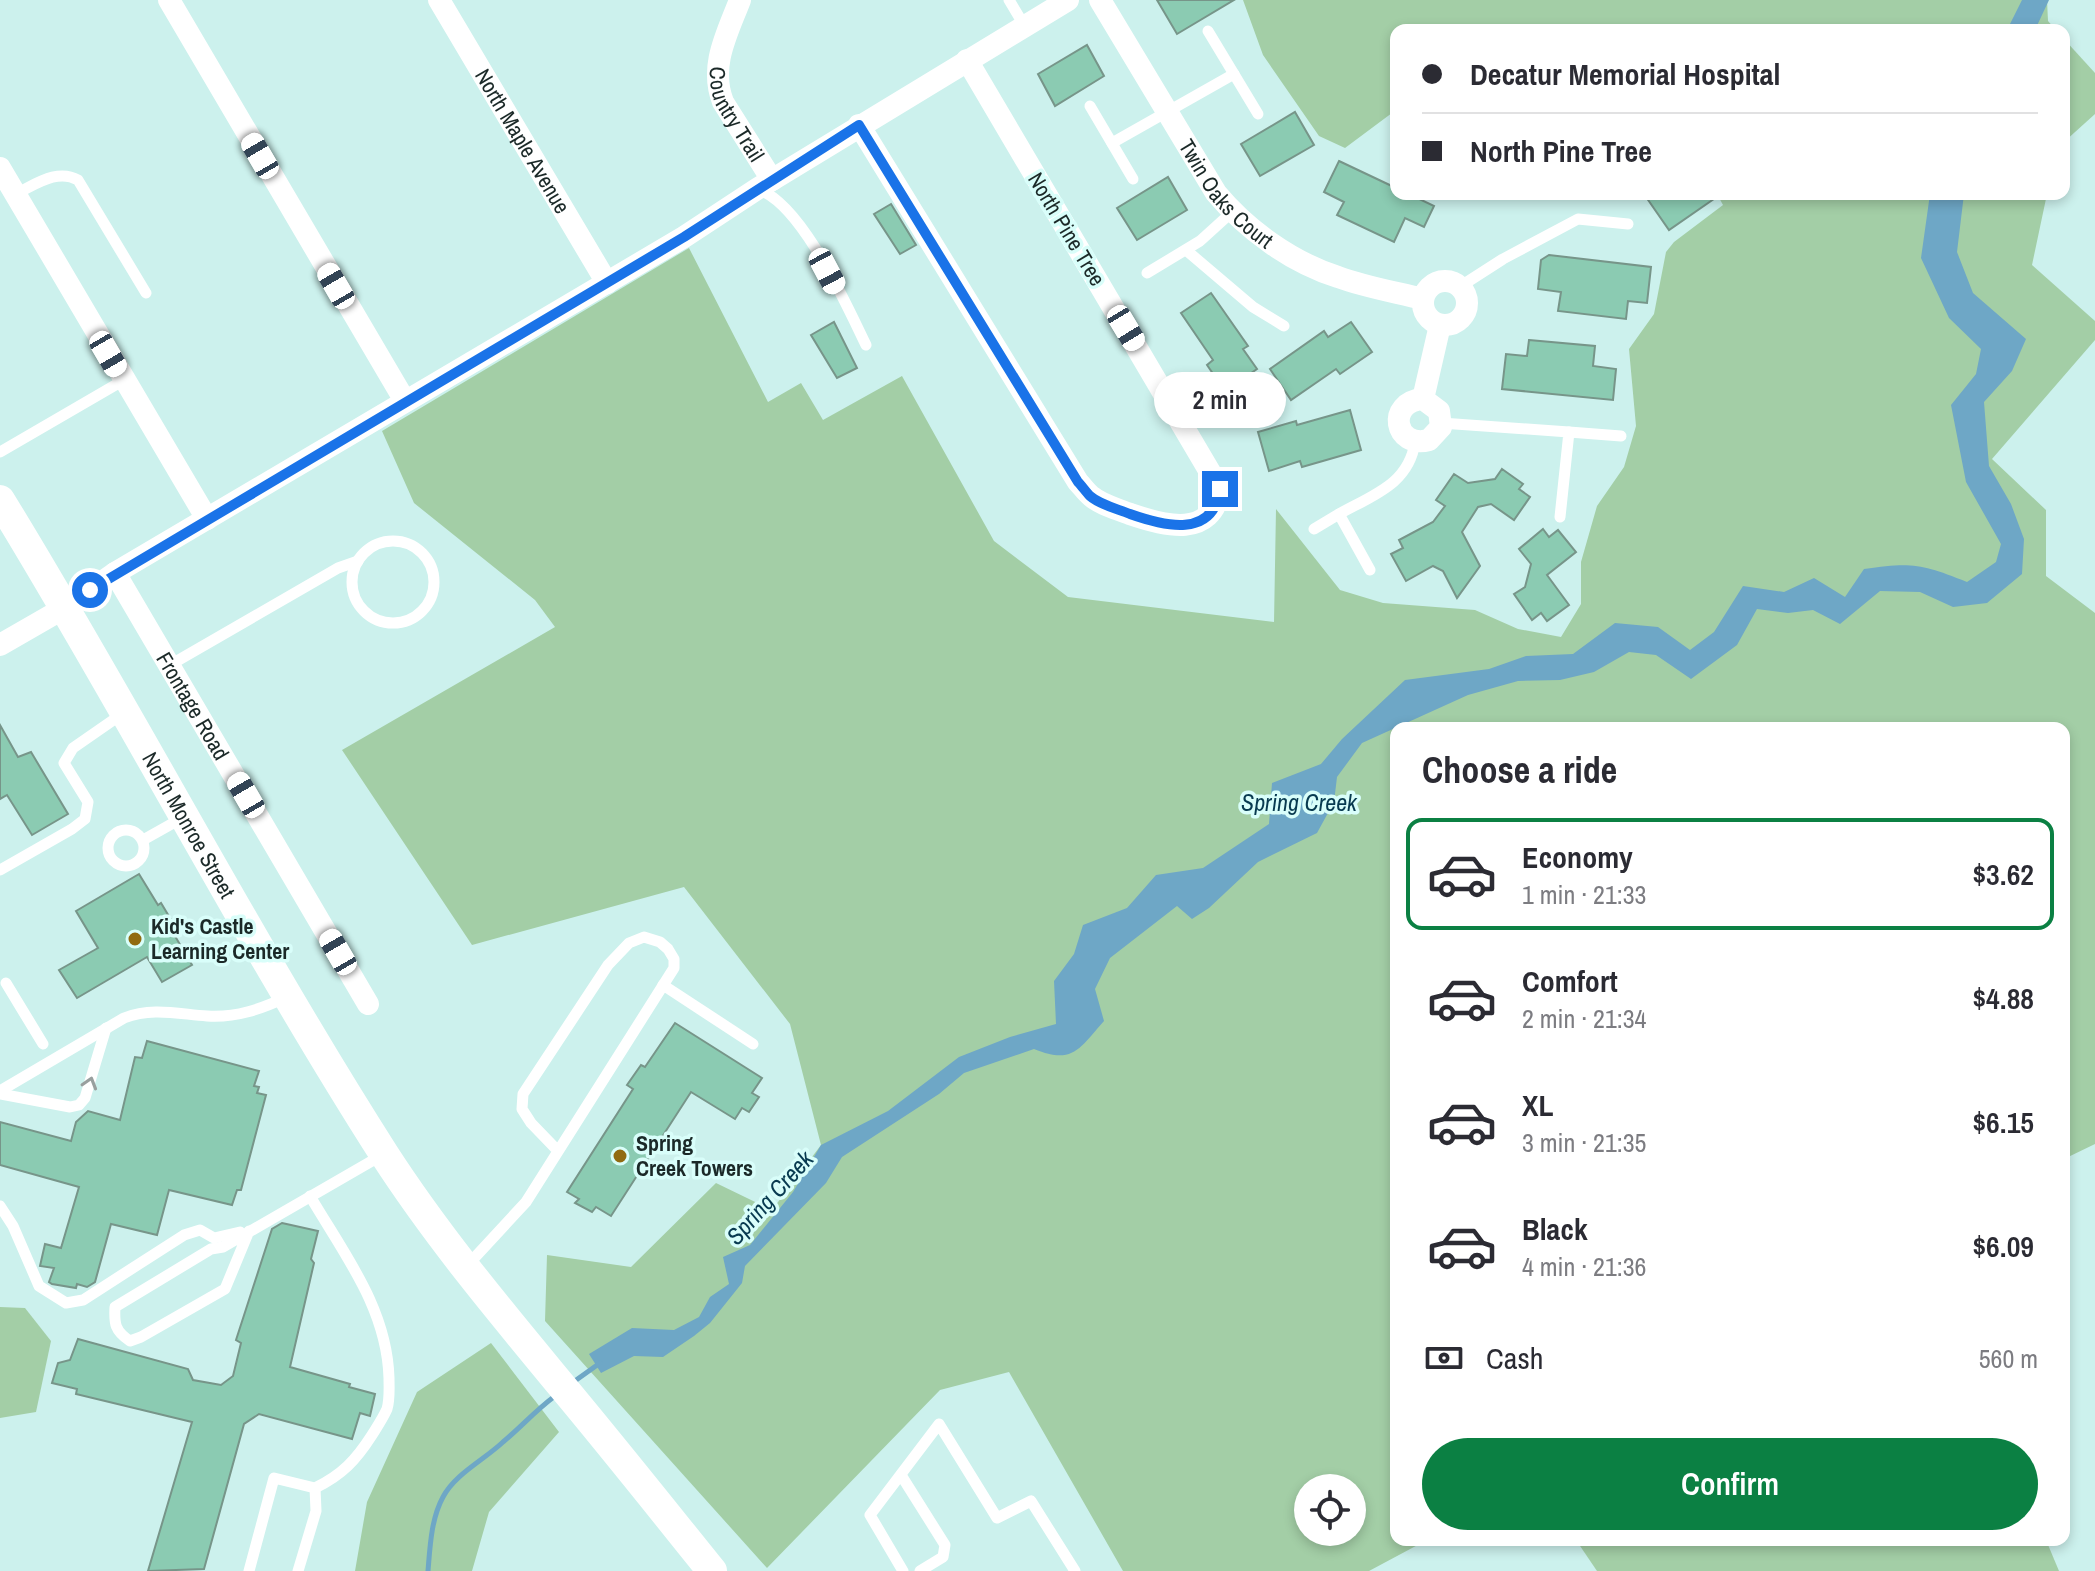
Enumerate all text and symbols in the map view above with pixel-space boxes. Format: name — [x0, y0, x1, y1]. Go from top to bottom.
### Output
text: Decatur Memorial Hospital — [1470, 54, 1780, 94]
street label: North Maple Avenue — [468, 63, 577, 219]
street label: Country Trail — [703, 66, 772, 167]
car — [238, 129, 282, 183]
text: North Pine Tree — [1470, 131, 1652, 171]
street label: Twin Oaks Court — [1172, 133, 1279, 255]
street label: North Pine Tree — [1021, 167, 1113, 291]
car — [805, 244, 849, 298]
car — [314, 259, 358, 313]
car — [1103, 301, 1149, 355]
car — [86, 327, 130, 381]
callout: 2 min — [1154, 373, 1286, 429]
text: 2 min — [1193, 382, 1247, 417]
route end — [1202, 471, 1238, 507]
route start — [72, 572, 108, 608]
street label: Frontage Road — [150, 646, 236, 765]
street label: North Monroe Street — [136, 746, 243, 904]
text: Choose a ride — [1422, 746, 1617, 794]
car — [224, 768, 268, 822]
water label: Spring Creek — [1241, 786, 1358, 818]
text: Economy — [1522, 837, 1633, 877]
icon: car — [1426, 838, 1498, 910]
text: $3.62 — [1972, 854, 2034, 894]
text: 1 min · 21:33 — [1522, 877, 1646, 912]
place label: Kid's Castle Learning Center — [151, 911, 289, 966]
car — [316, 925, 360, 979]
marker: Kid's Castle Learning Center — [126, 930, 144, 948]
text: Comfort — [1522, 961, 1618, 1001]
icon: car — [1426, 962, 1498, 1034]
text: $4.88 — [1972, 978, 2034, 1018]
text: 2 min · 21:34 — [1522, 1001, 1646, 1036]
one-way arrow — [81, 1077, 97, 1090]
text: XL — [1522, 1085, 1553, 1125]
icon: car — [1426, 1086, 1498, 1158]
text: $6.15 — [1972, 1102, 2034, 1142]
text: 3 min · 21:35 — [1522, 1125, 1646, 1160]
place label: Spring Creek Towers — [636, 1128, 753, 1183]
water label: Spring Creek — [719, 1143, 821, 1251]
marker: Spring Creek Towers — [611, 1147, 629, 1165]
text: Black — [1522, 1209, 1588, 1249]
icon: car — [1426, 1210, 1498, 1282]
text: $6.09 — [1972, 1226, 2034, 1266]
text: 4 min · 21:36 — [1522, 1249, 1646, 1284]
icon: cash — [1422, 1336, 1466, 1380]
text: Cash — [1486, 1338, 1543, 1378]
text: 560 m — [1979, 1341, 2038, 1376]
button: Confirm — [1422, 1438, 2038, 1530]
map controls — [1294, 1474, 1366, 1546]
button: locate — [1294, 1474, 1366, 1546]

